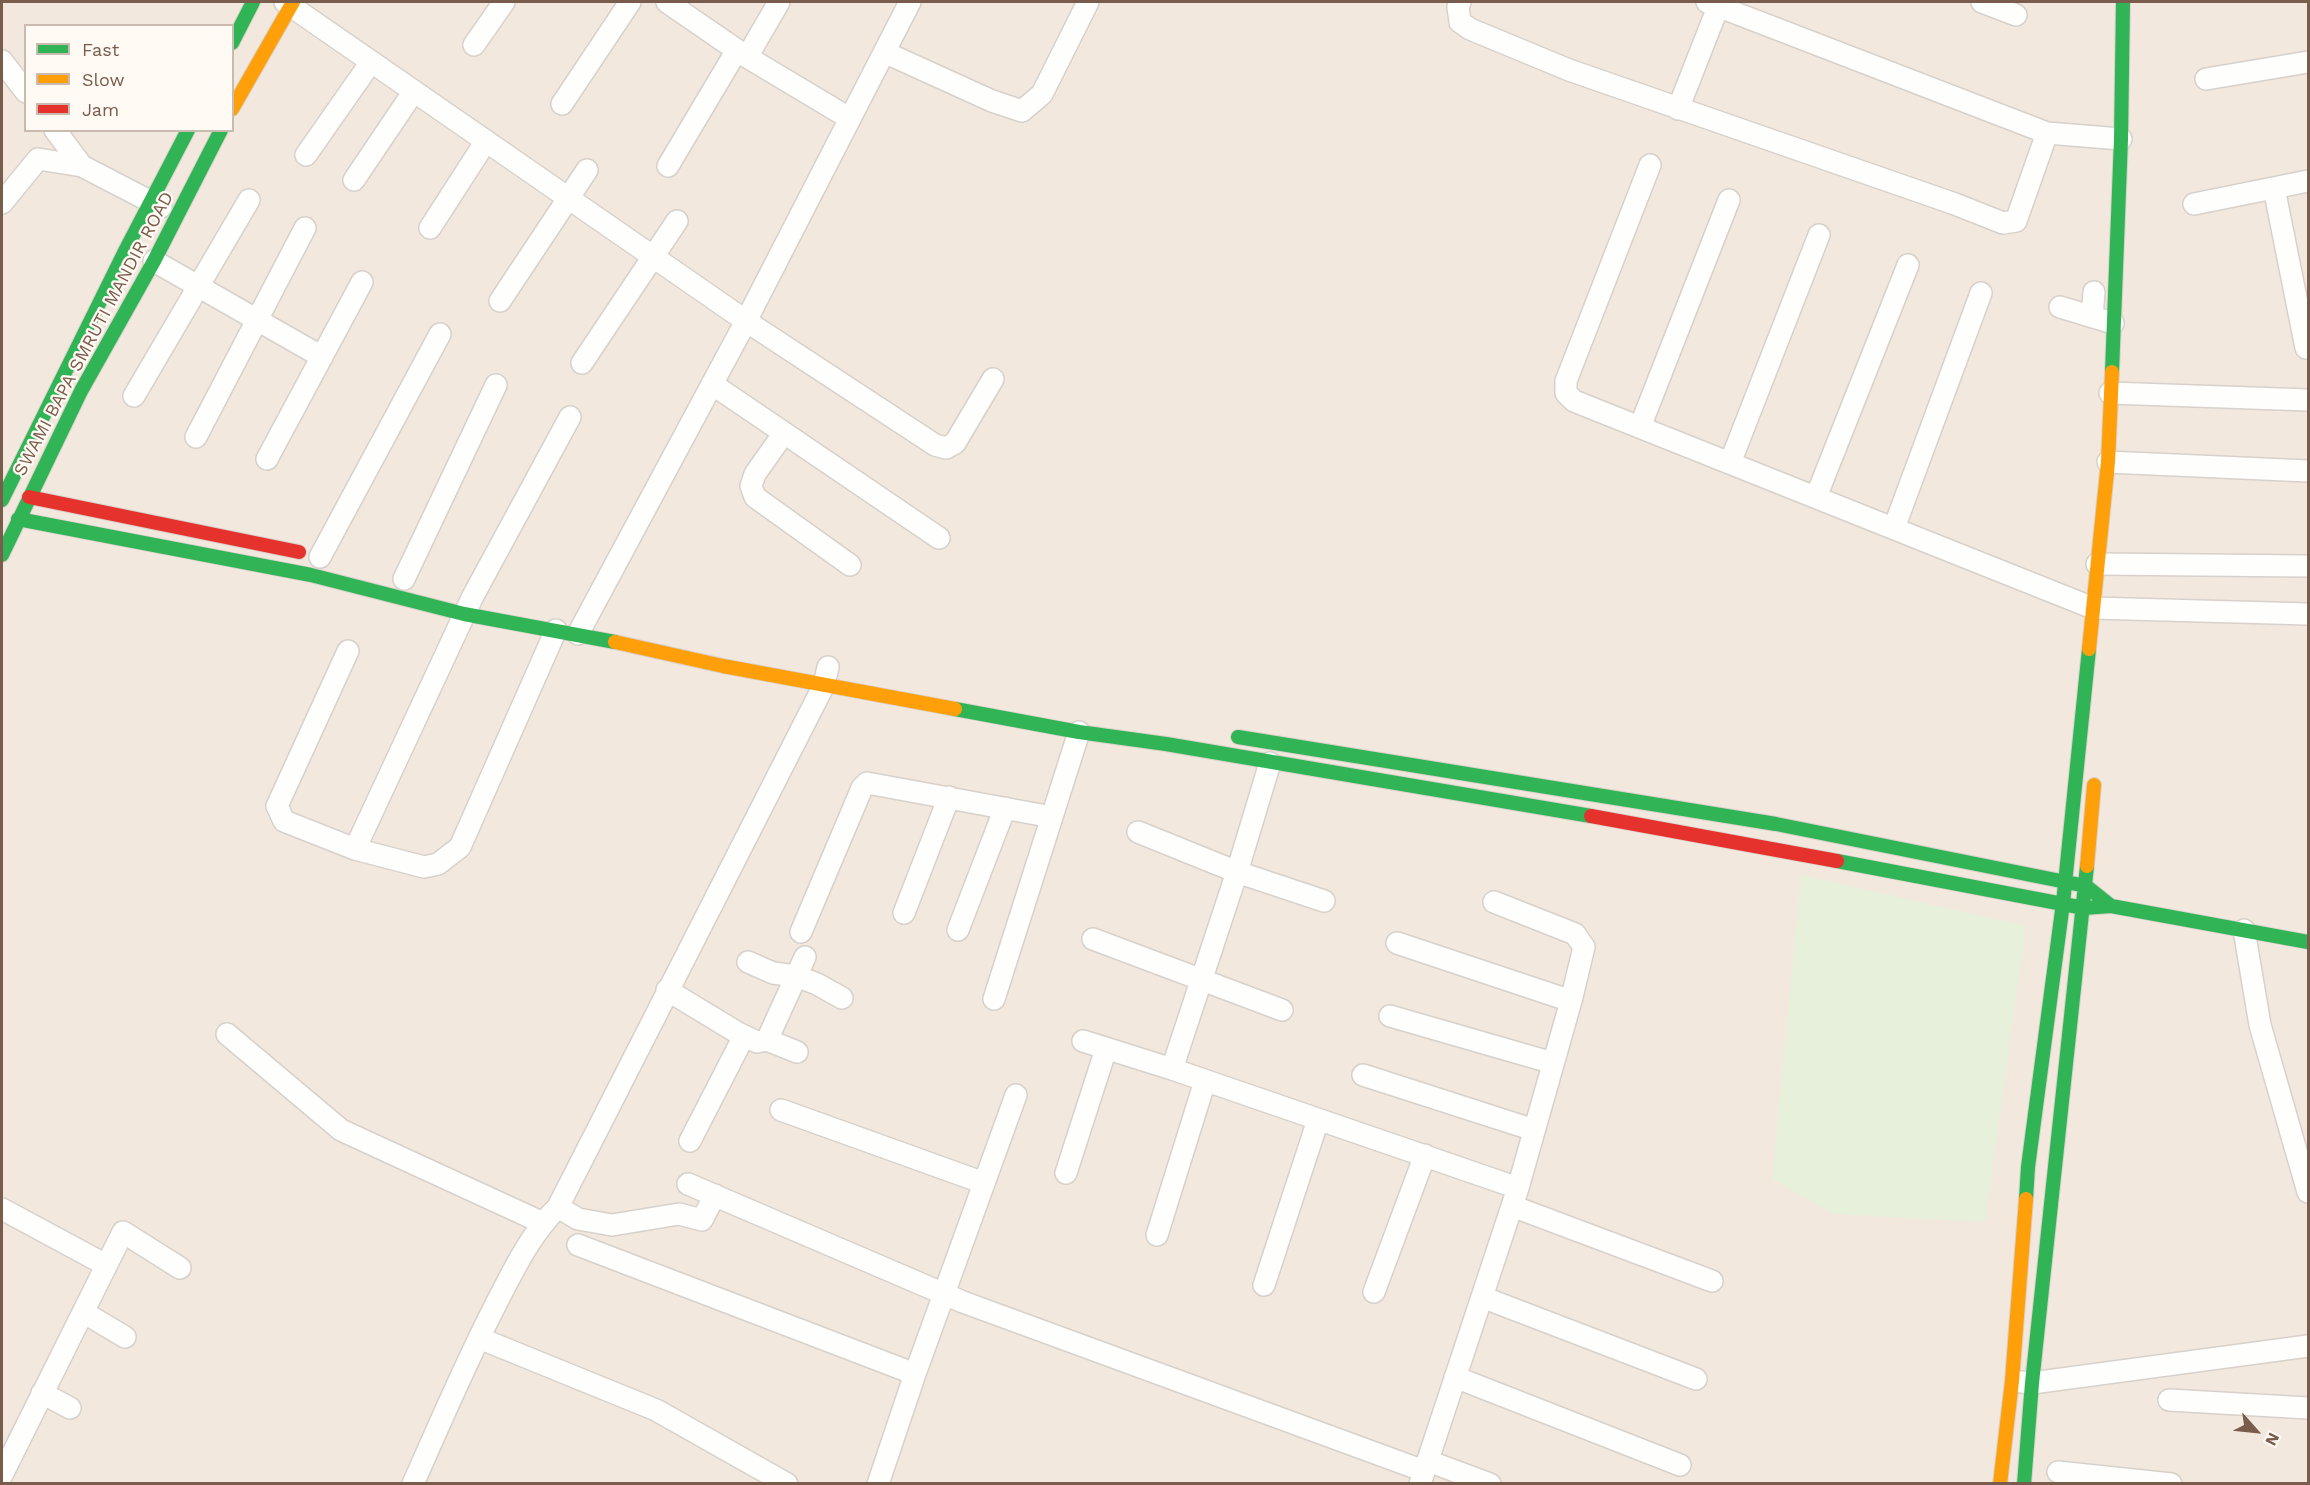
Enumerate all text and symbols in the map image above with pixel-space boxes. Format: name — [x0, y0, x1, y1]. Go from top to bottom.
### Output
legend — [24, 24, 234, 132]
text: Fast — [82, 39, 119, 60]
text: Slow — [82, 69, 125, 90]
text: Jam — [82, 99, 119, 120]
street label: SWAMI BAPA SMRUTI MANDIR ROAD — [10, 188, 178, 480]
north arrow — [2226, 1401, 2286, 1461]
text: N — [2261, 1430, 2284, 1449]

